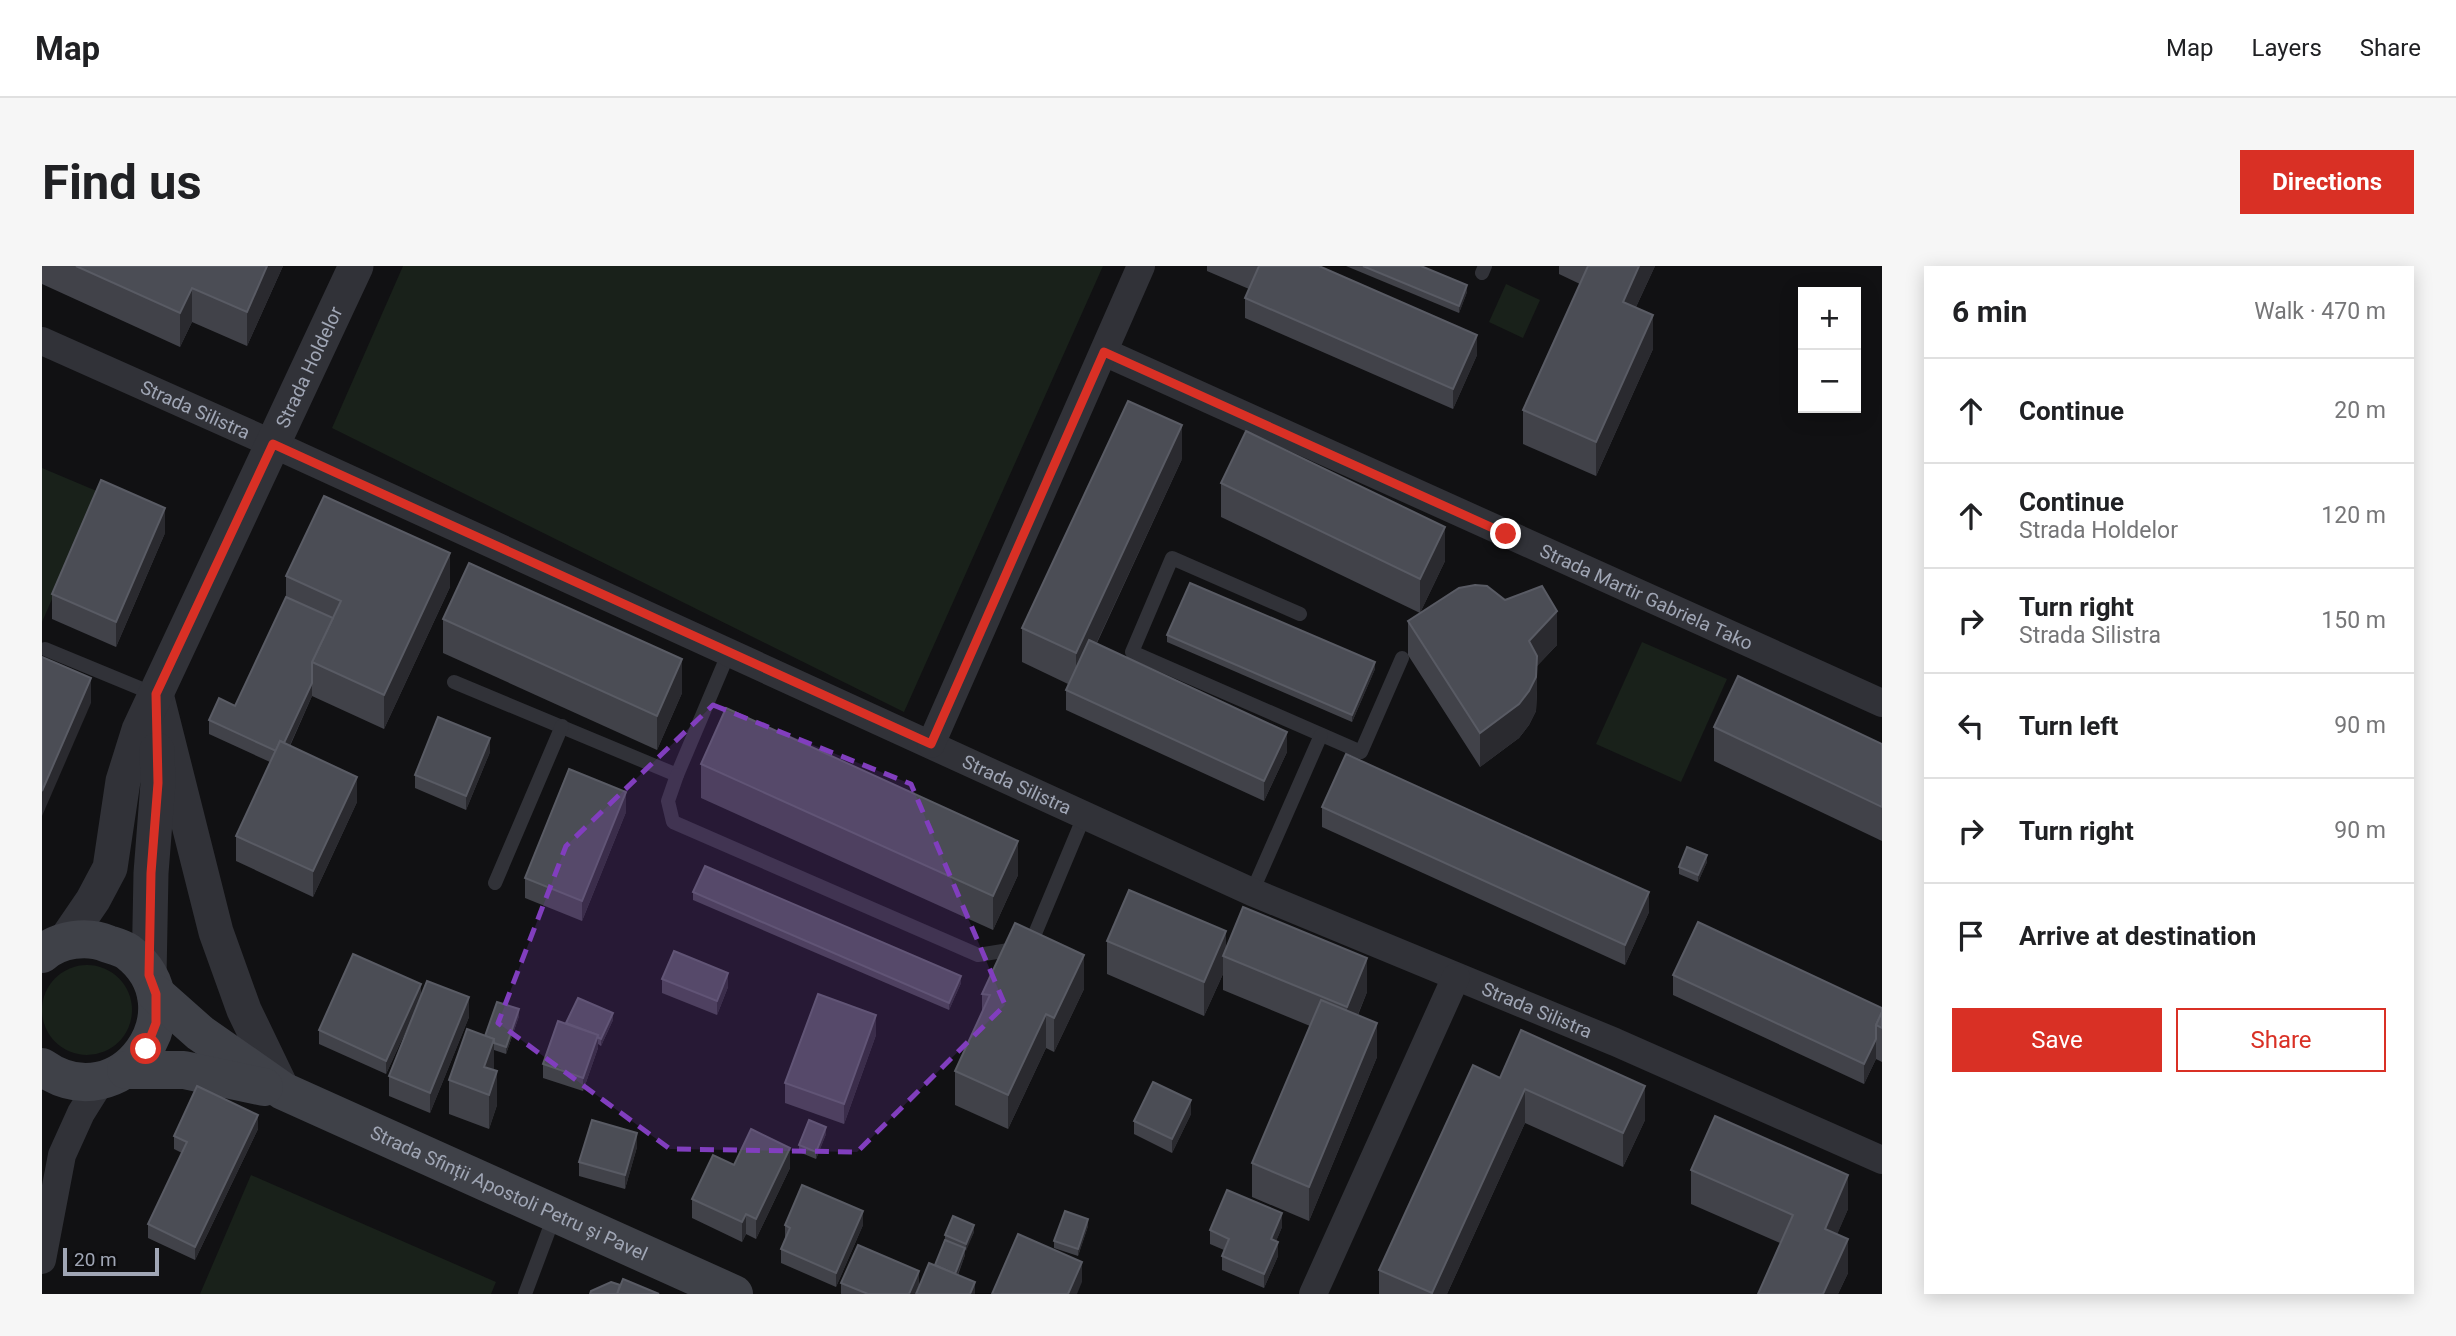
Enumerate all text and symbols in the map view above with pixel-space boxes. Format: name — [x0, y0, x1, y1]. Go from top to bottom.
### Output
text: Map — [35, 29, 100, 68]
text: Map — [2166, 34, 2214, 62]
text: Layers — [2252, 34, 2322, 62]
text: Share — [2360, 34, 2421, 62]
button: Directions — [2240, 150, 2414, 214]
text: Find us — [42, 154, 202, 211]
map controls — [1798, 287, 1861, 413]
button: + — [1798, 287, 1861, 350]
text: 6 min — [1952, 294, 2027, 329]
text: Walk · 470 m — [2254, 298, 2386, 325]
street label: Strada Holdelor — [271, 302, 348, 432]
button: − — [1798, 350, 1861, 413]
street label: Strada Silistra — [137, 375, 253, 444]
icon: ahead — [1952, 392, 1990, 430]
text: Continue — [2019, 396, 2124, 426]
text: 20 m — [2334, 397, 2386, 424]
text: Continue — [2019, 487, 2124, 517]
icon: ahead — [1952, 497, 1990, 535]
text: 120 m — [2321, 502, 2386, 529]
text: Strada Holdelor — [2019, 517, 2178, 544]
route end — [1490, 518, 1521, 549]
street label: Strada Martir Gabriela Tako — [1536, 539, 1756, 655]
text: Turn right — [2019, 592, 2134, 622]
icon: right — [1952, 602, 1990, 640]
text: 150 m — [2321, 607, 2386, 634]
text: Strada Silistra — [2019, 622, 2161, 649]
icon: left — [1952, 707, 1990, 745]
text: Turn left — [2019, 711, 2118, 741]
text: 90 m — [2334, 712, 2386, 739]
street label: Strada Silistra — [959, 750, 1075, 820]
icon: right — [1952, 812, 1990, 850]
text: Turn right — [2019, 816, 2134, 846]
text: 90 m — [2334, 817, 2386, 844]
icon: arrive — [1952, 917, 1990, 955]
text: Arrive at destination — [2019, 921, 2256, 951]
street label: Strada Silistra — [1478, 977, 1595, 1043]
button: Save — [1952, 1008, 2162, 1072]
button: Share — [2176, 1008, 2386, 1072]
route start — [130, 1033, 161, 1064]
street label: Strada Sfinții Apostoli Petru și Pavel — [367, 1121, 651, 1266]
scale bar — [63, 1245, 159, 1277]
text: 20 m — [74, 1248, 117, 1271]

